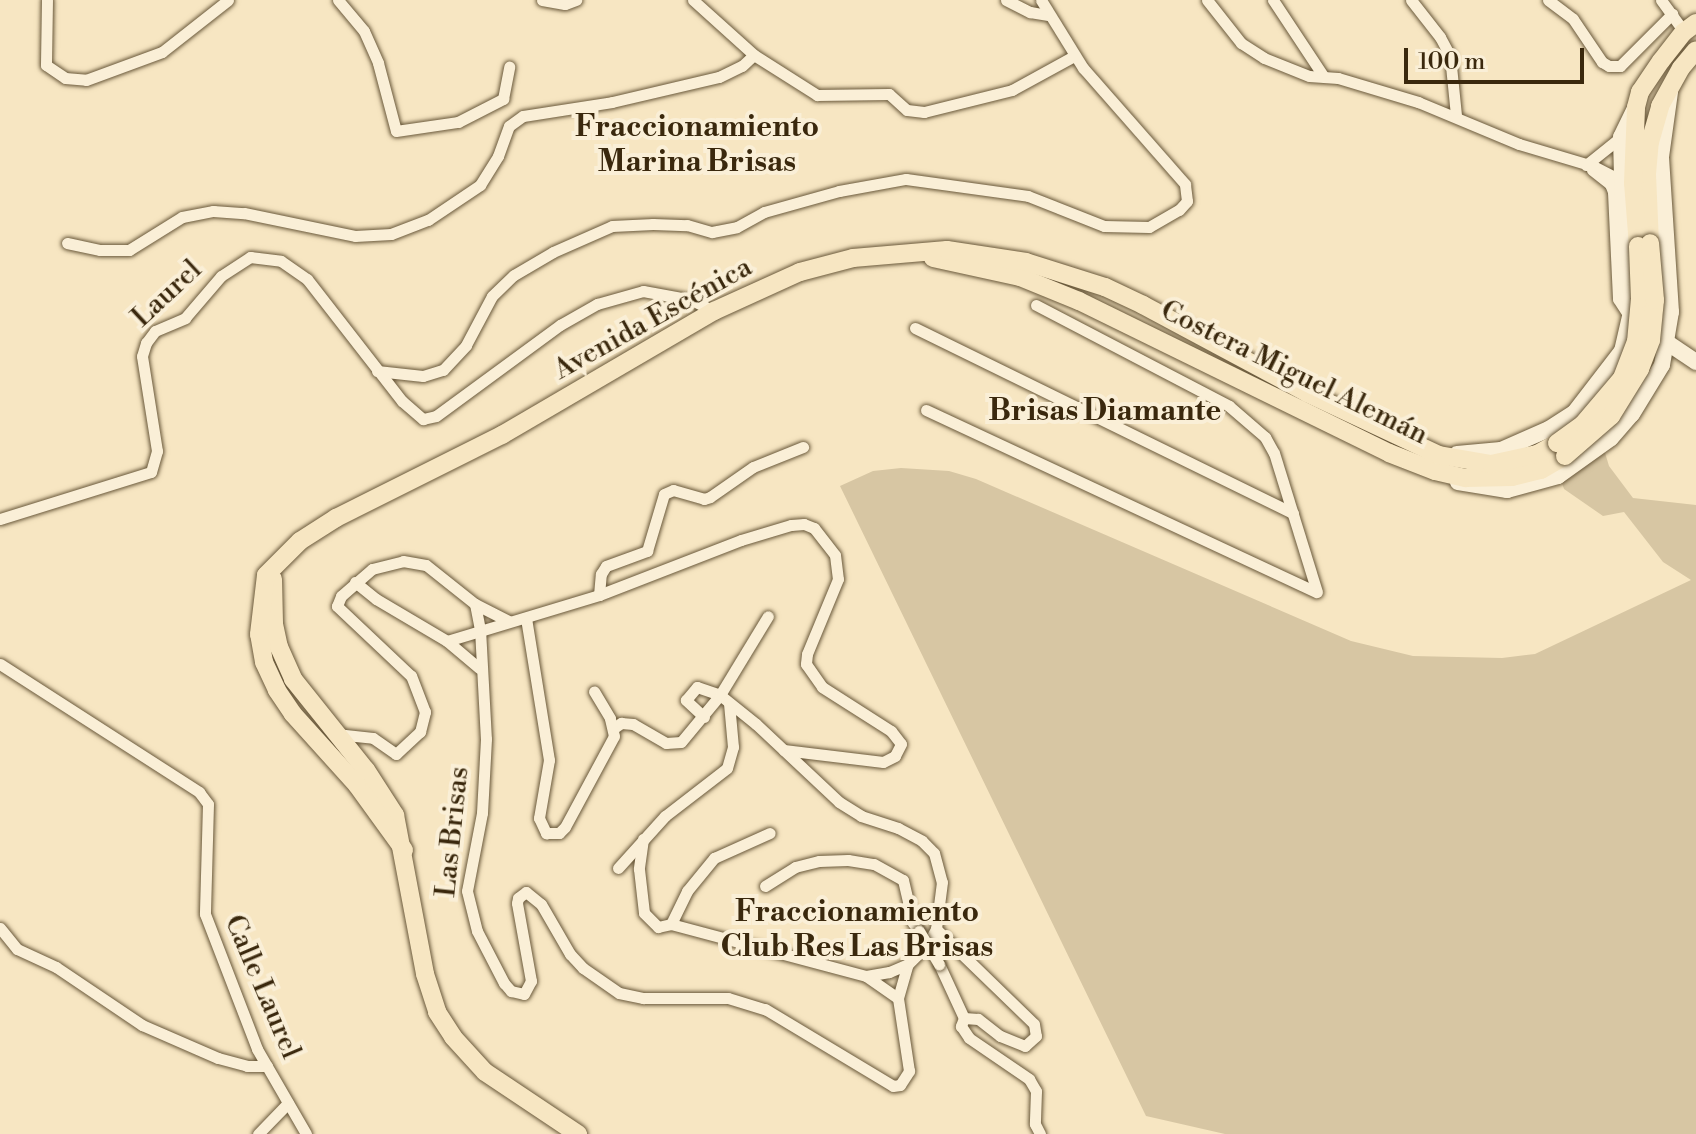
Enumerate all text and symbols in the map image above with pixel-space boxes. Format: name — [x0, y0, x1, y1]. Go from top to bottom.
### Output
scale bar — [1408, 32, 1588, 82]
text: 100 m — [1418, 47, 1485, 77]
district label: Fraccionamiento Marina Brisas — [575, 109, 819, 180]
street label: Avenida Escénica — [548, 251, 758, 387]
street label: Laurel — [125, 253, 209, 335]
street label: Costera Miguel Alemán — [1155, 294, 1433, 452]
district label: Brisas Diamante — [989, 393, 1221, 429]
street label: Las Brisas — [429, 765, 477, 899]
district label: Fraccionamiento Club Res Las Brisas — [721, 894, 993, 964]
street label: Calle Laurel — [217, 910, 307, 1064]

